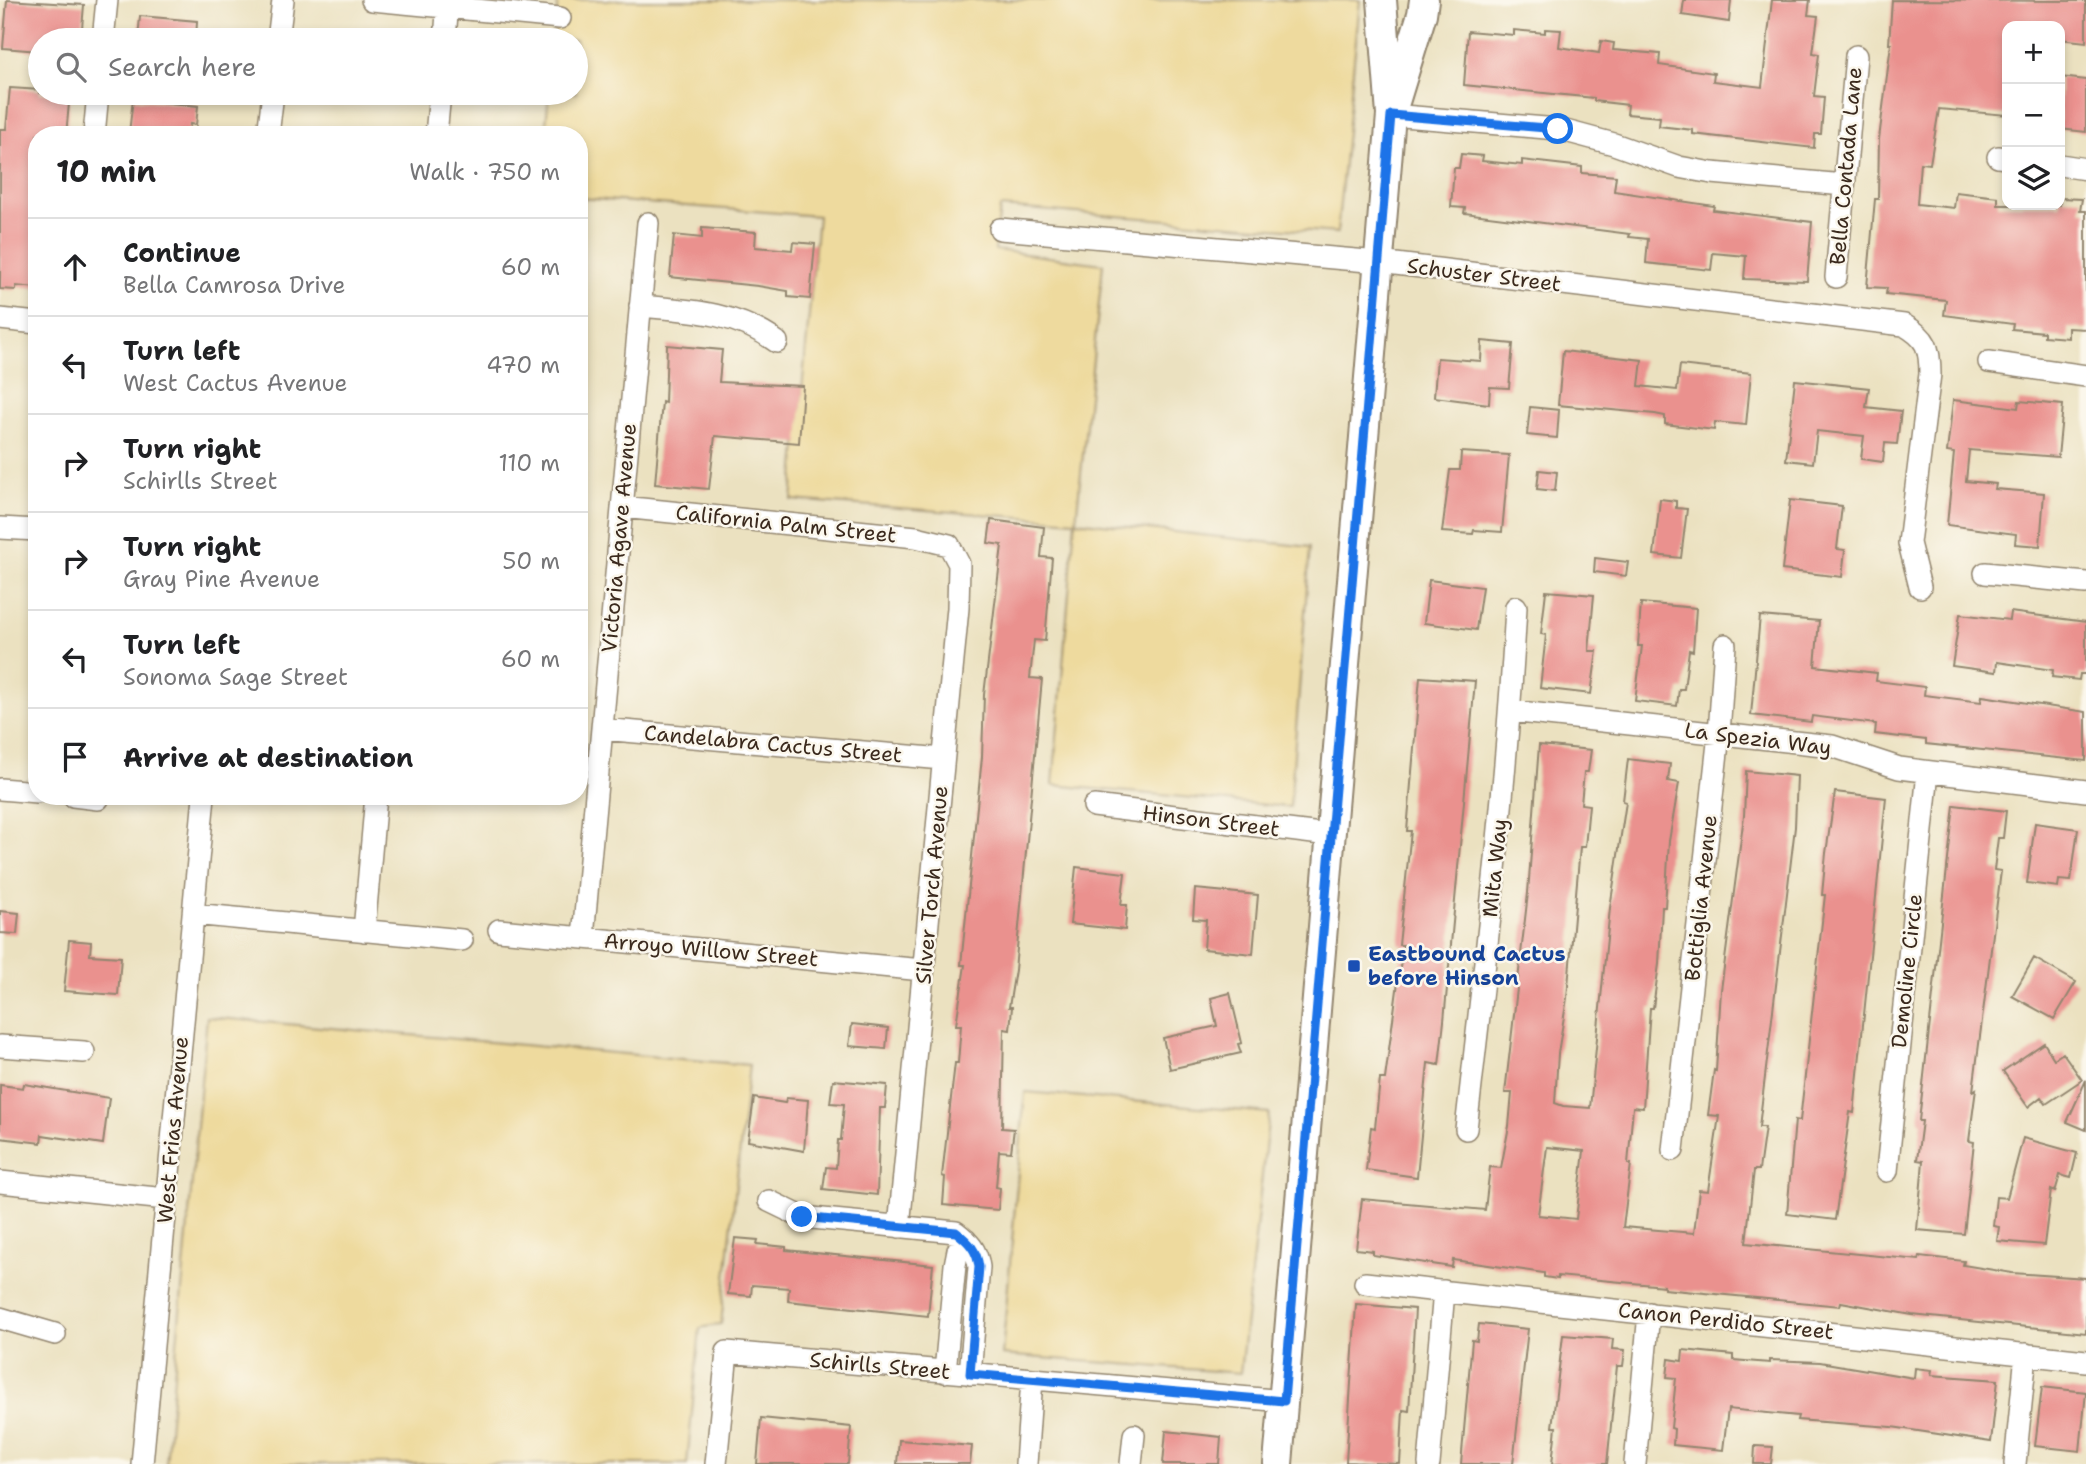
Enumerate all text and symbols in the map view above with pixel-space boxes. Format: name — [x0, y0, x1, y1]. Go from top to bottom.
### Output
map controls — [2002, 21, 2065, 210]
button: + — [2002, 21, 2065, 84]
search box — [28, 28, 588, 105]
icon: search — [52, 48, 90, 86]
text: Search here — [108, 49, 257, 84]
street label: Bella Contada Lane — [1823, 66, 1869, 266]
button: − — [2002, 84, 2065, 147]
route start — [1542, 113, 1573, 144]
button: layers — [2002, 147, 2065, 210]
text: 10 min — [56, 151, 156, 192]
text: Walk · 750 m — [409, 157, 560, 187]
text: Continue — [123, 235, 241, 270]
icon: ahead — [56, 248, 94, 286]
text: 60 m — [501, 252, 560, 282]
street label: Schuster Street — [1405, 252, 1563, 298]
text: Bella Camrosa Drive — [123, 270, 346, 300]
text: Turn left — [123, 333, 240, 368]
icon: left — [56, 346, 94, 384]
text: 470 m — [486, 350, 560, 380]
text: West Cactus Avenue — [123, 368, 348, 398]
street label: Victoria Agave Avenue — [595, 422, 643, 654]
text: Turn right — [123, 431, 261, 466]
icon: right — [56, 444, 94, 482]
text: 110 m — [498, 448, 560, 478]
text: Schirlls Street — [123, 466, 278, 496]
street label: California Palm Street — [674, 498, 898, 550]
text: Turn right — [123, 529, 261, 564]
icon: right — [56, 542, 94, 580]
text: 50 m — [502, 546, 560, 576]
text: Gray Pine Avenue — [123, 564, 320, 594]
text: Turn left — [123, 627, 240, 662]
icon: left — [56, 640, 94, 678]
text: 60 m — [501, 644, 560, 674]
text: Sonoma Sage Street — [123, 662, 348, 692]
street label: La Spezia Way — [1683, 716, 1833, 762]
street label: Candelabra Cactus Street — [643, 719, 903, 769]
icon: arrive — [56, 738, 94, 776]
text: Arrive at destination — [123, 740, 413, 775]
street label: Silver Torch Avenue — [909, 785, 955, 985]
street label: Hinson Street — [1141, 799, 1281, 843]
street label: Bottiglia Avenue — [1678, 814, 1724, 982]
street label: Mita Way — [1476, 817, 1514, 919]
street label: Demoline Circle — [1885, 893, 1929, 1049]
street label: Arroyo Willow Street — [603, 927, 819, 973]
place label: Eastbound Cactus before Hinson — [1368, 940, 1566, 992]
marker: Eastbound Cactus before Hinson — [1346, 958, 1362, 974]
street label: West Frias Avenue — [151, 1035, 195, 1225]
route end — [786, 1201, 817, 1232]
street label: Canon Perdido Street — [1617, 1296, 1835, 1346]
street label: Schirlls Street — [808, 1346, 952, 1386]

